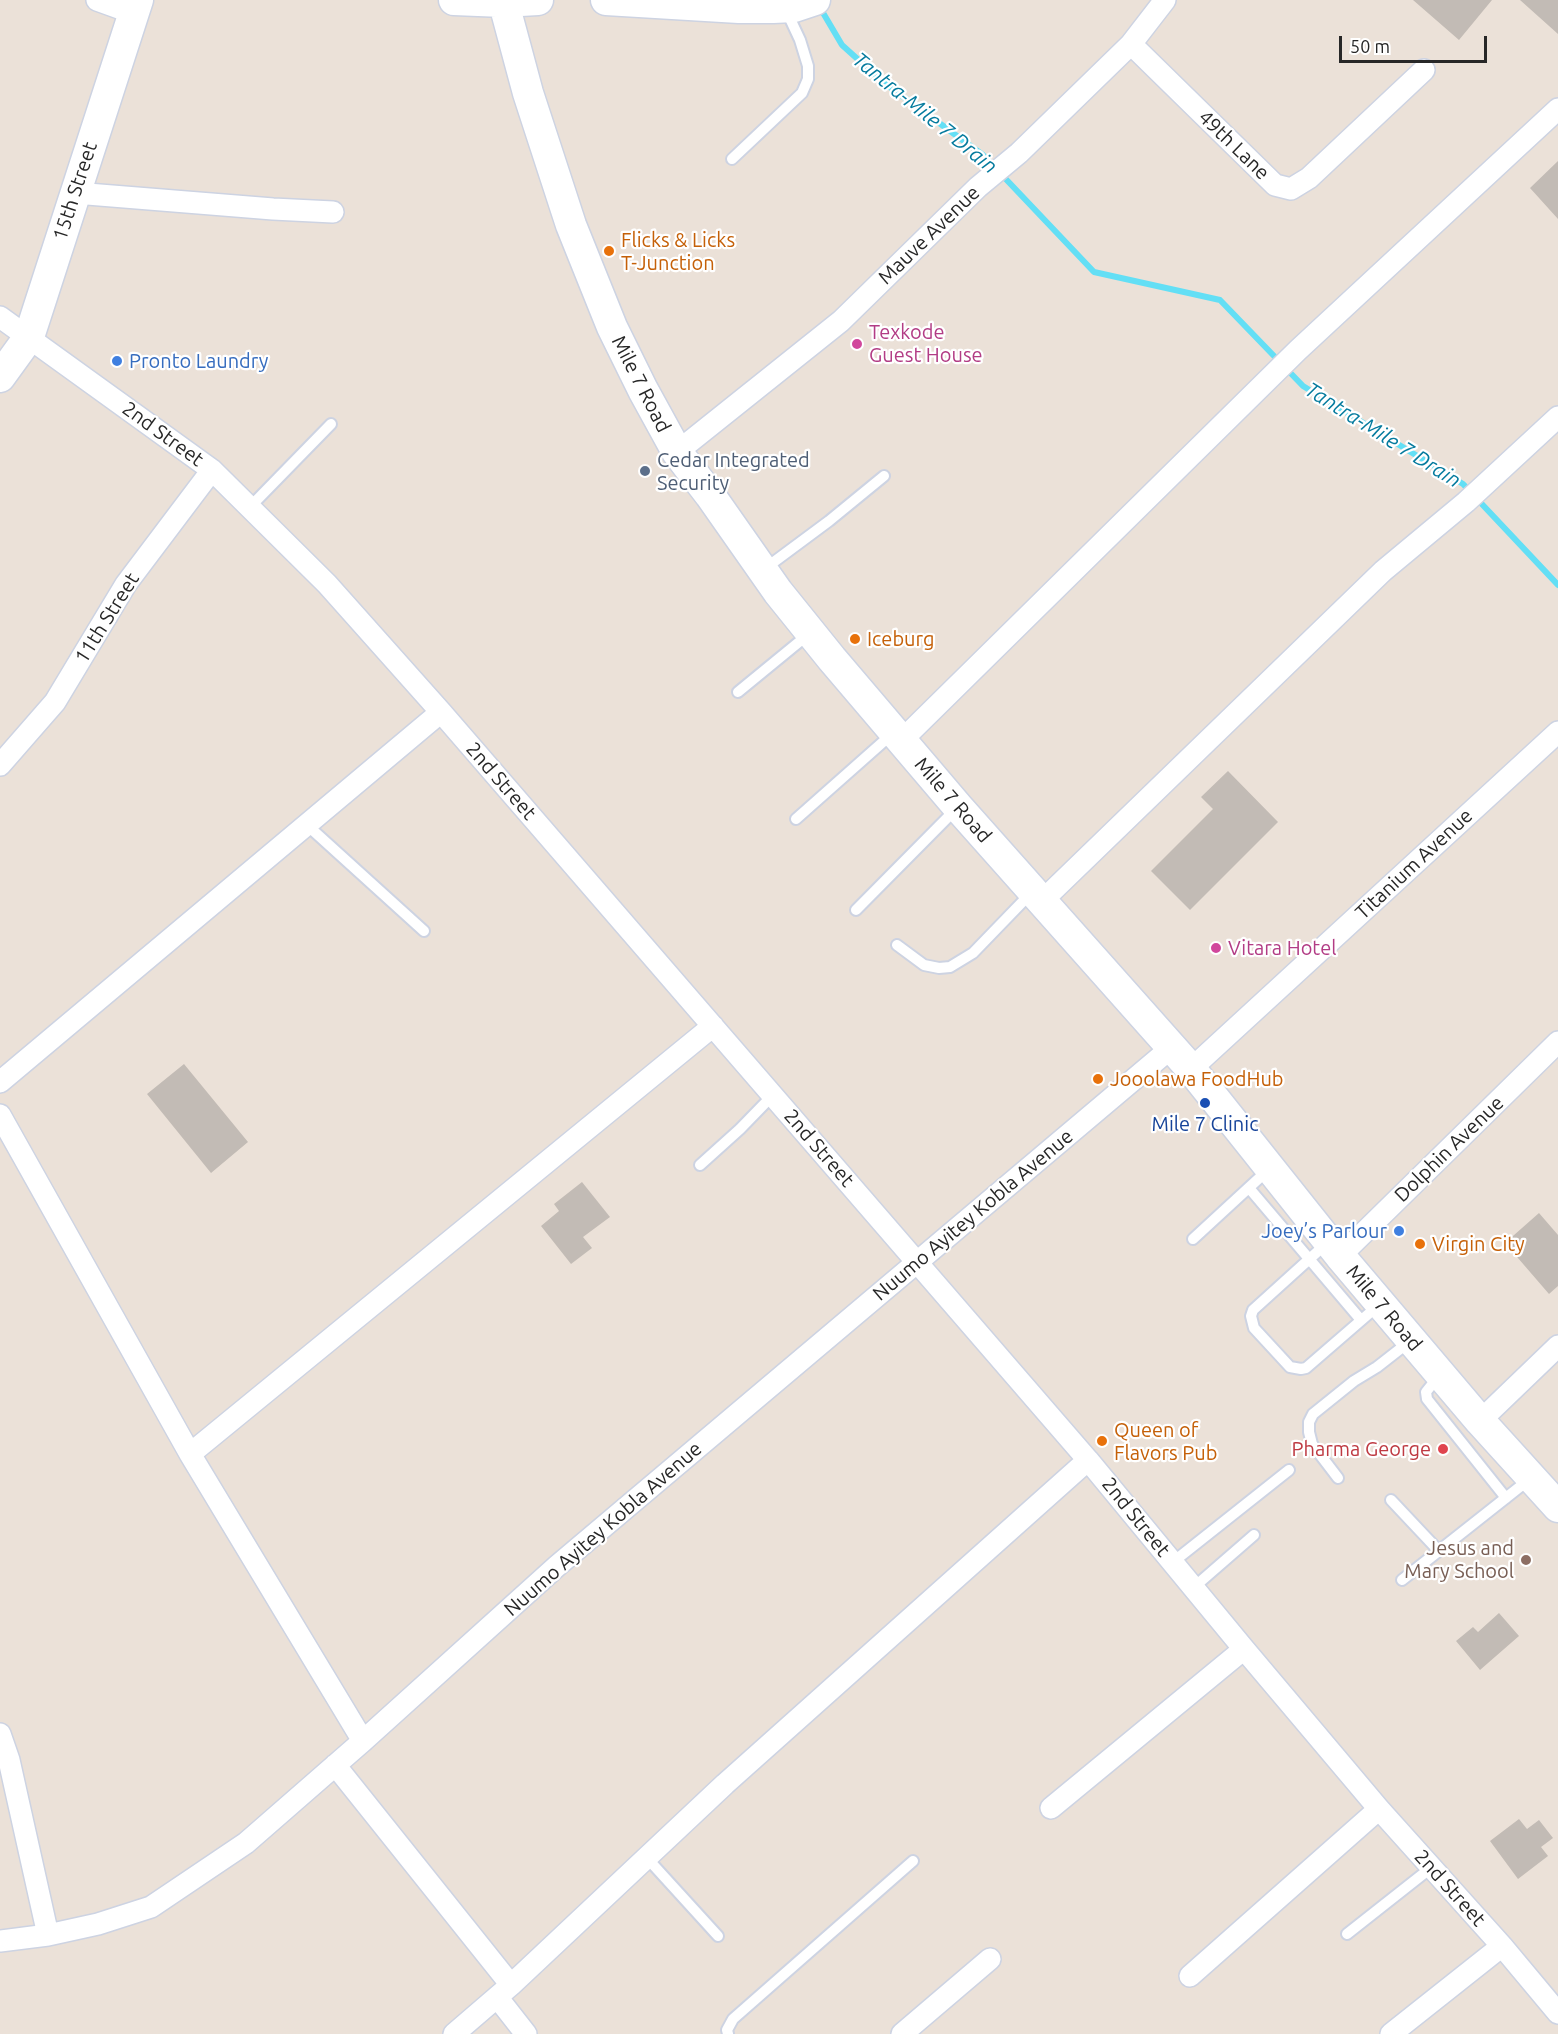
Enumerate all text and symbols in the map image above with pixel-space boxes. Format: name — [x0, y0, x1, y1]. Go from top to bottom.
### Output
scale bar — [1342, 24, 1490, 62]
text: 50 m — [1350, 36, 1390, 56]
water label: Tantra-Mile 7 Drain — [848, 47, 1002, 179]
street label: 49th Lane — [1194, 105, 1274, 185]
street label: 15th Street — [48, 139, 102, 243]
street label: Mauve Avenue — [873, 181, 985, 289]
place label: Flicks & Licks T-Junction — [621, 228, 735, 275]
marker: Flicks & Licks T-Junction — [602, 244, 616, 258]
place label: Texkode Guest House — [869, 320, 983, 367]
street label: Mile 7 Road — [606, 332, 676, 436]
marker: Texkode Guest House — [850, 337, 864, 351]
place label: Pronto Laundry — [129, 349, 268, 373]
marker: Pronto Laundry — [110, 354, 124, 368]
water label: Tantra-Mile 7 Drain — [1301, 377, 1465, 493]
street label: 2nd Street — [118, 396, 208, 472]
place label: Cedar Integrated Security — [657, 448, 810, 495]
marker: Cedar Integrated Security — [638, 464, 652, 478]
street label: 11th Street — [70, 568, 144, 668]
place label: Iceburg — [867, 627, 935, 651]
marker: Iceburg — [848, 632, 862, 646]
street label: 2nd Street — [461, 737, 541, 825]
street label: Mile 7 Road — [909, 752, 997, 848]
street label: Titanium Avenue — [1350, 804, 1478, 924]
place label: Vitara Hotel — [1228, 936, 1336, 960]
marker: Vitara Hotel — [1209, 941, 1223, 955]
place label: Jooolawa FoodHub — [1110, 1067, 1283, 1091]
marker: Jooolawa FoodHub — [1091, 1072, 1105, 1086]
street label: Dolphin Avenue — [1389, 1091, 1509, 1207]
marker: Mile 7 Clinic — [1198, 1096, 1212, 1110]
street label: 2nd Street — [779, 1104, 859, 1192]
place label: Mile 7 Clinic — [1152, 1112, 1258, 1136]
street label: Nuumo Ayitey Kobla Avenue — [868, 1124, 1078, 1306]
place label: Joey’s Parlour — [1261, 1219, 1387, 1243]
marker: Joey’s Parlour — [1392, 1224, 1406, 1238]
place label: Virgin City — [1432, 1232, 1525, 1256]
marker: Virgin City — [1413, 1237, 1427, 1251]
street label: Mile 7 Road — [1341, 1260, 1427, 1356]
place label: Queen of Flavors Pub — [1114, 1418, 1217, 1465]
marker: Queen of Flavors Pub — [1095, 1434, 1109, 1448]
street label: Nuumo Ayitey Kobla Avenue — [499, 1437, 707, 1621]
place label: Pharma George — [1292, 1437, 1431, 1461]
marker: Pharma George — [1436, 1442, 1450, 1456]
street label: 2nd Street — [1097, 1473, 1175, 1561]
place label: Jesus and Mary School — [1404, 1536, 1514, 1583]
marker: Jesus and Mary School — [1519, 1553, 1533, 1567]
street label: 2nd Street — [1409, 1845, 1491, 1931]

